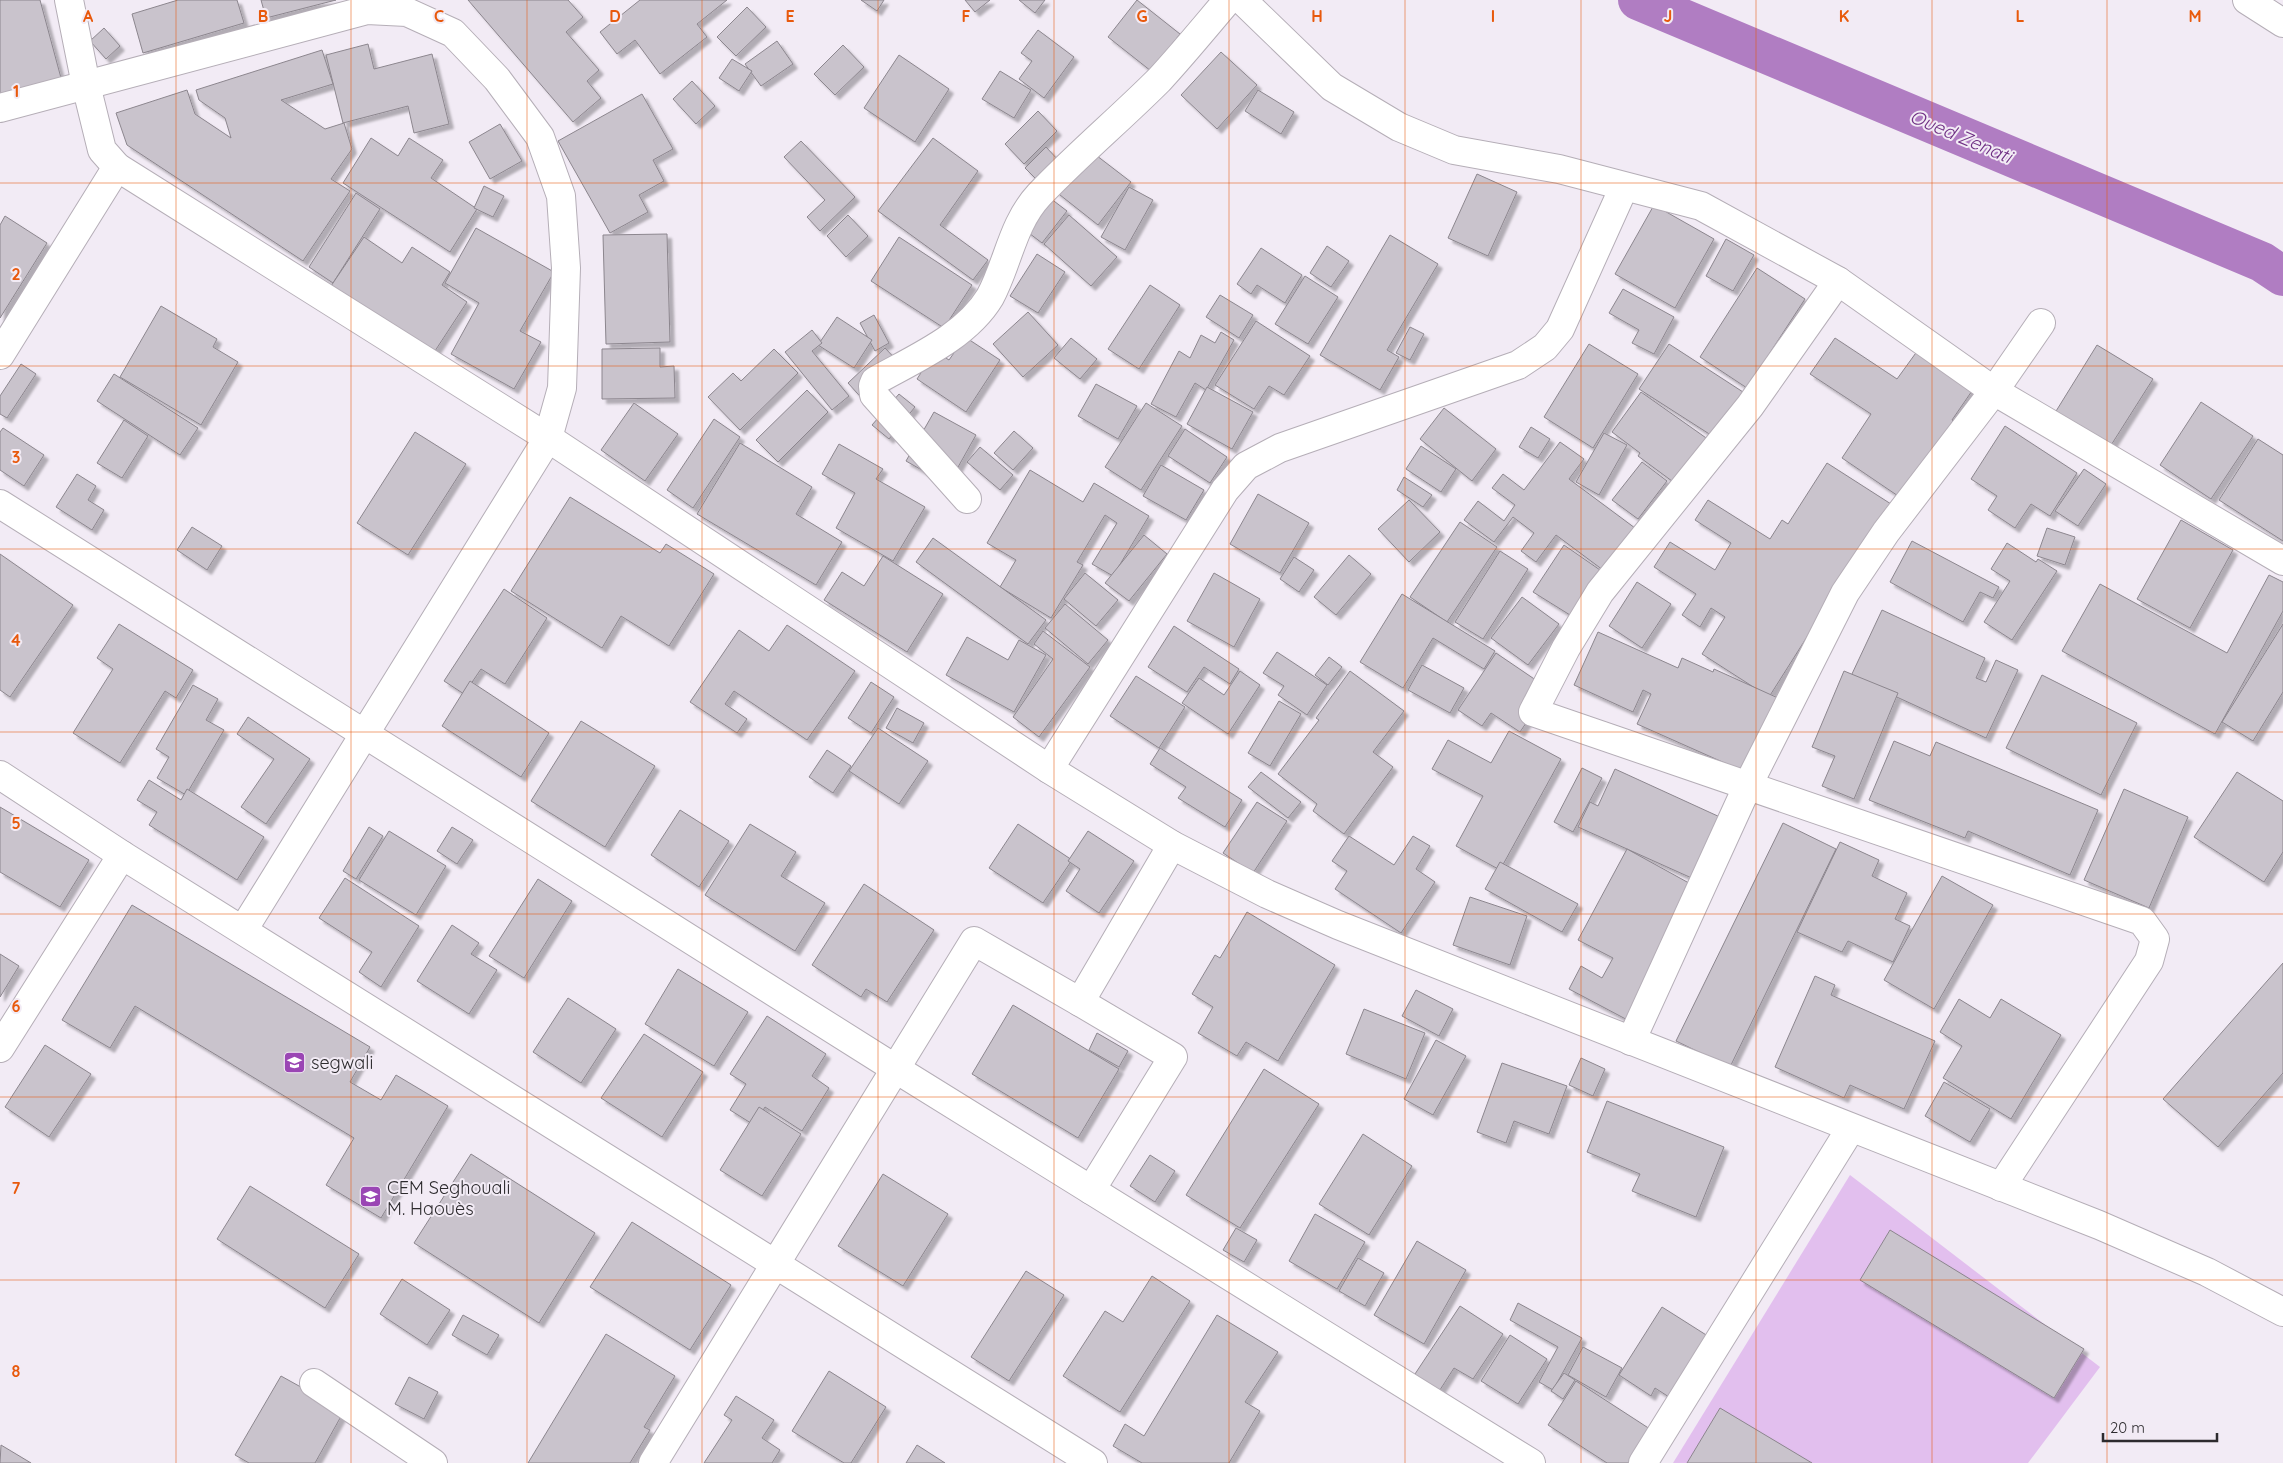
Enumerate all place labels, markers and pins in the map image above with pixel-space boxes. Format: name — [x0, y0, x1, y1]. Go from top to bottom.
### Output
school or university icon: segwali — [283, 1050, 307, 1074]
place label: segwali — [311, 1051, 373, 1074]
place label: CEM Seghouali M. Haouès — [387, 1176, 510, 1220]
school or university icon: CEM Seghouali M. Haouès — [359, 1185, 383, 1209]

